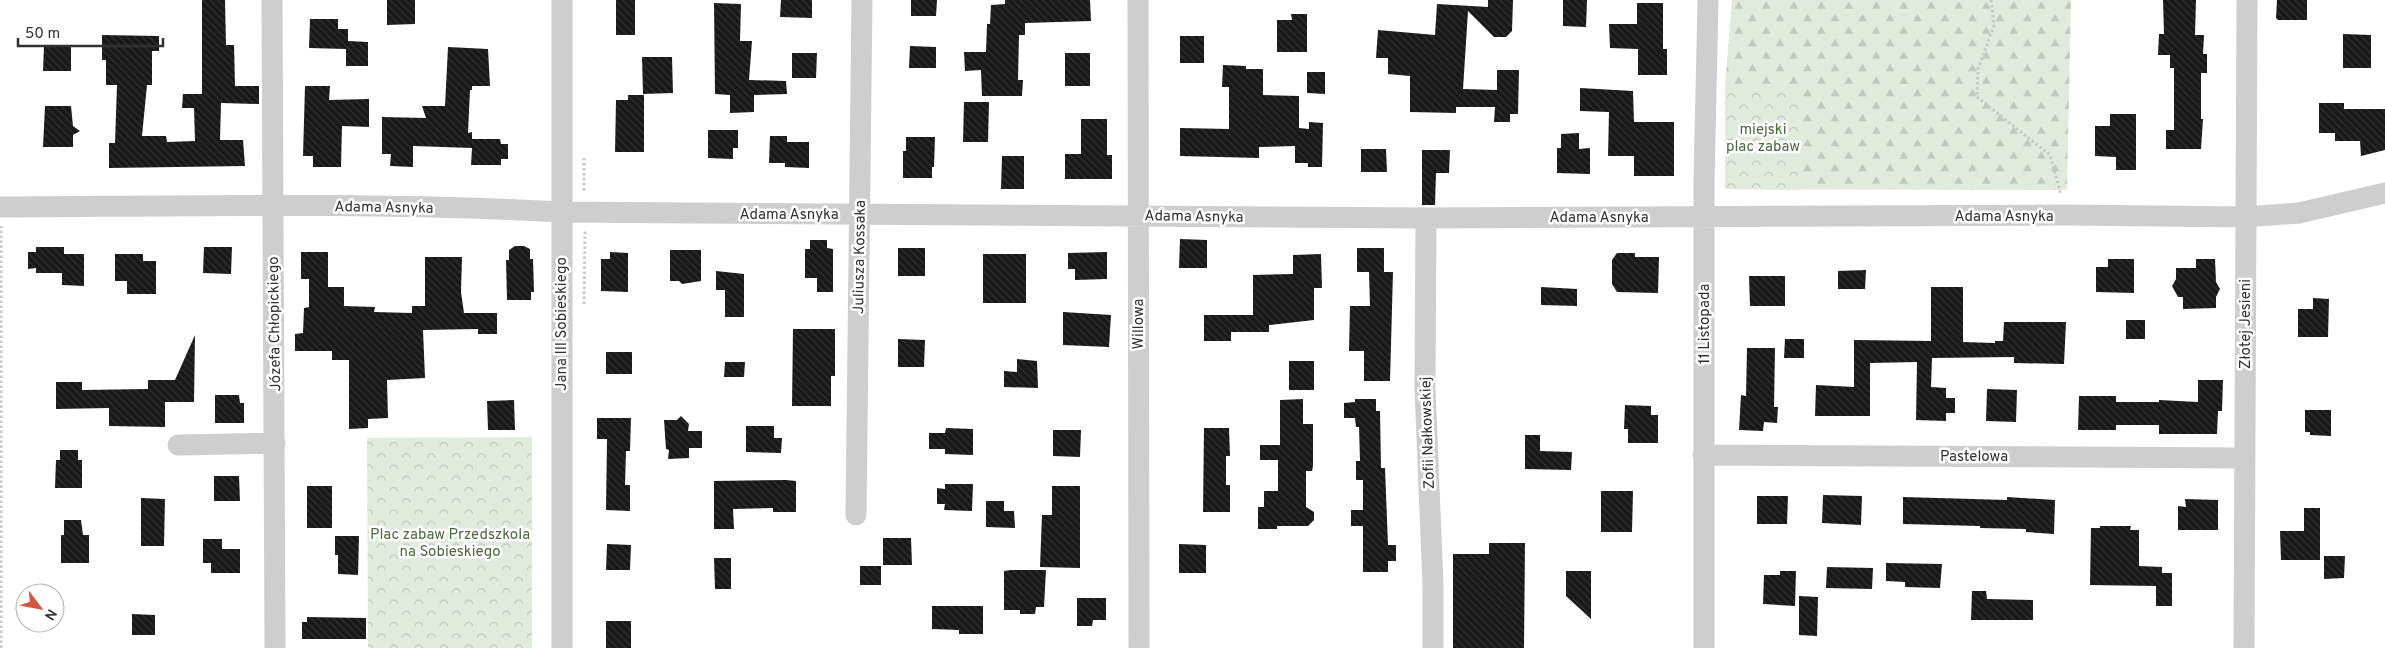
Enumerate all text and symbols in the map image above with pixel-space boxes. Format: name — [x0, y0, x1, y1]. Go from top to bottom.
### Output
scale bar — [18, 15, 162, 47]
text: 50 m — [25, 25, 60, 44]
park label: miejski plac zabaw — [1726, 121, 1800, 157]
street label: Adama Asnyka — [334, 198, 434, 219]
street label: Juliusza Kossaka — [850, 200, 871, 314]
street label: Adama Asnyka — [739, 206, 839, 225]
street label: Adama Asnyka — [1144, 207, 1244, 228]
street label: Adama Asnyka — [1954, 208, 2054, 227]
street label: Adama Asnyka — [1549, 209, 1649, 228]
street label: Józefa Chłopickiego — [265, 256, 286, 392]
street label: Jana III Sobieskiego — [553, 257, 572, 391]
street label: Złotej Jesieni — [2237, 279, 2256, 369]
street label: 11 Listopada — [1696, 284, 1715, 364]
street label: Willowa — [1130, 299, 1149, 349]
street label: Zofii Nałkowskiej — [1417, 376, 1440, 490]
street label: Pastelowa — [1940, 448, 2008, 467]
park label: Plac zabaw Przedszkola na Sobieskiego — [370, 526, 530, 562]
north arrow — [15, 583, 65, 633]
text: N — [40, 605, 60, 623]

